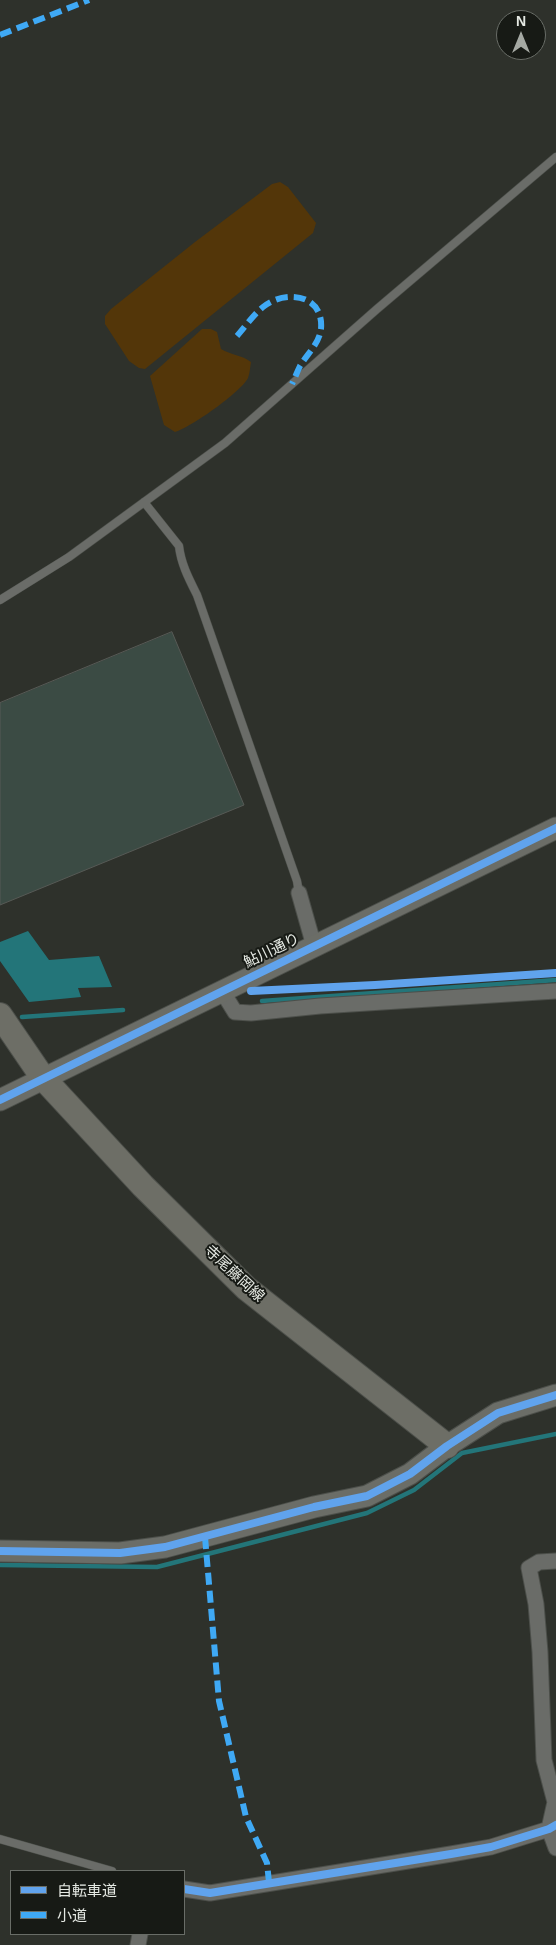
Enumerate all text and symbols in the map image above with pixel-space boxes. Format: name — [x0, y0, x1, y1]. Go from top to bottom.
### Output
north arrow — [496, 10, 546, 60]
text: N — [516, 13, 526, 29]
street label: 鮎川通り — [241, 930, 303, 972]
street label: 寺尾藤岡線 — [200, 1242, 268, 1306]
legend — [10, 1870, 185, 1935]
text: 自転車道 — [57, 1882, 117, 1899]
text: 小道 — [57, 1907, 87, 1924]

